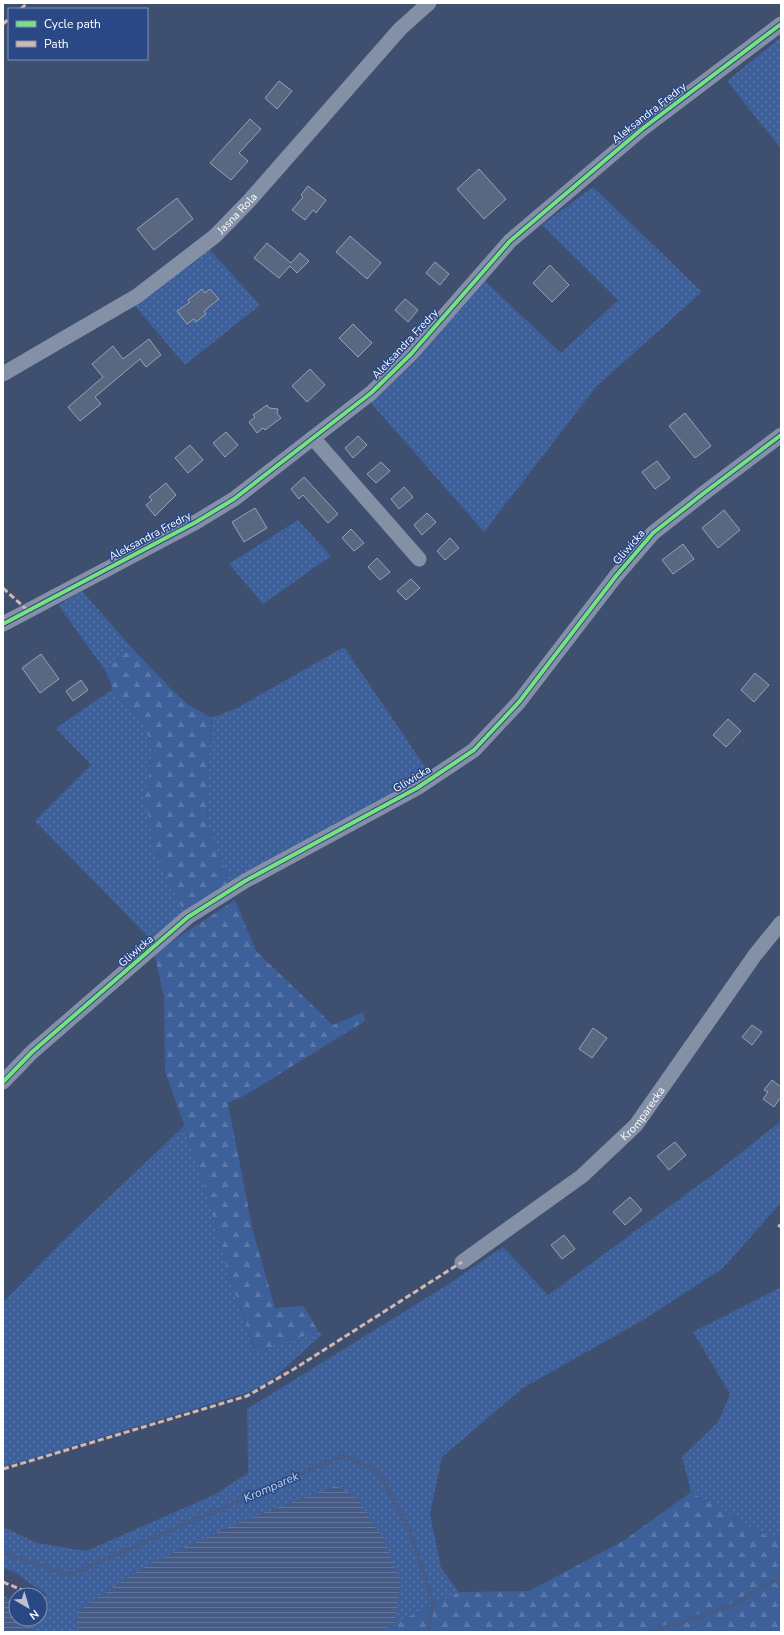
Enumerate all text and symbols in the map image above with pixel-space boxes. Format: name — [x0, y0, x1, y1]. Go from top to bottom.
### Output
legend — [8, 8, 148, 60]
text: Cycle path — [44, 16, 101, 32]
text: Path — [44, 36, 69, 52]
street label: Aleksandra Fredry — [609, 79, 690, 147]
street label: Jasna Rola — [213, 189, 261, 238]
street label: Aleksandra Fredry — [369, 305, 442, 382]
street label: Aleksandra Fredry — [106, 508, 194, 564]
street label: Gliwicka — [610, 526, 649, 568]
street label: Gliwicka — [390, 762, 434, 796]
street label: Gliwicka — [115, 931, 157, 970]
street label: Kromparecka — [617, 1083, 668, 1144]
water label: Kromparek — [241, 1467, 302, 1506]
north arrow — [8, 1587, 48, 1627]
text: N — [26, 1606, 42, 1623]

